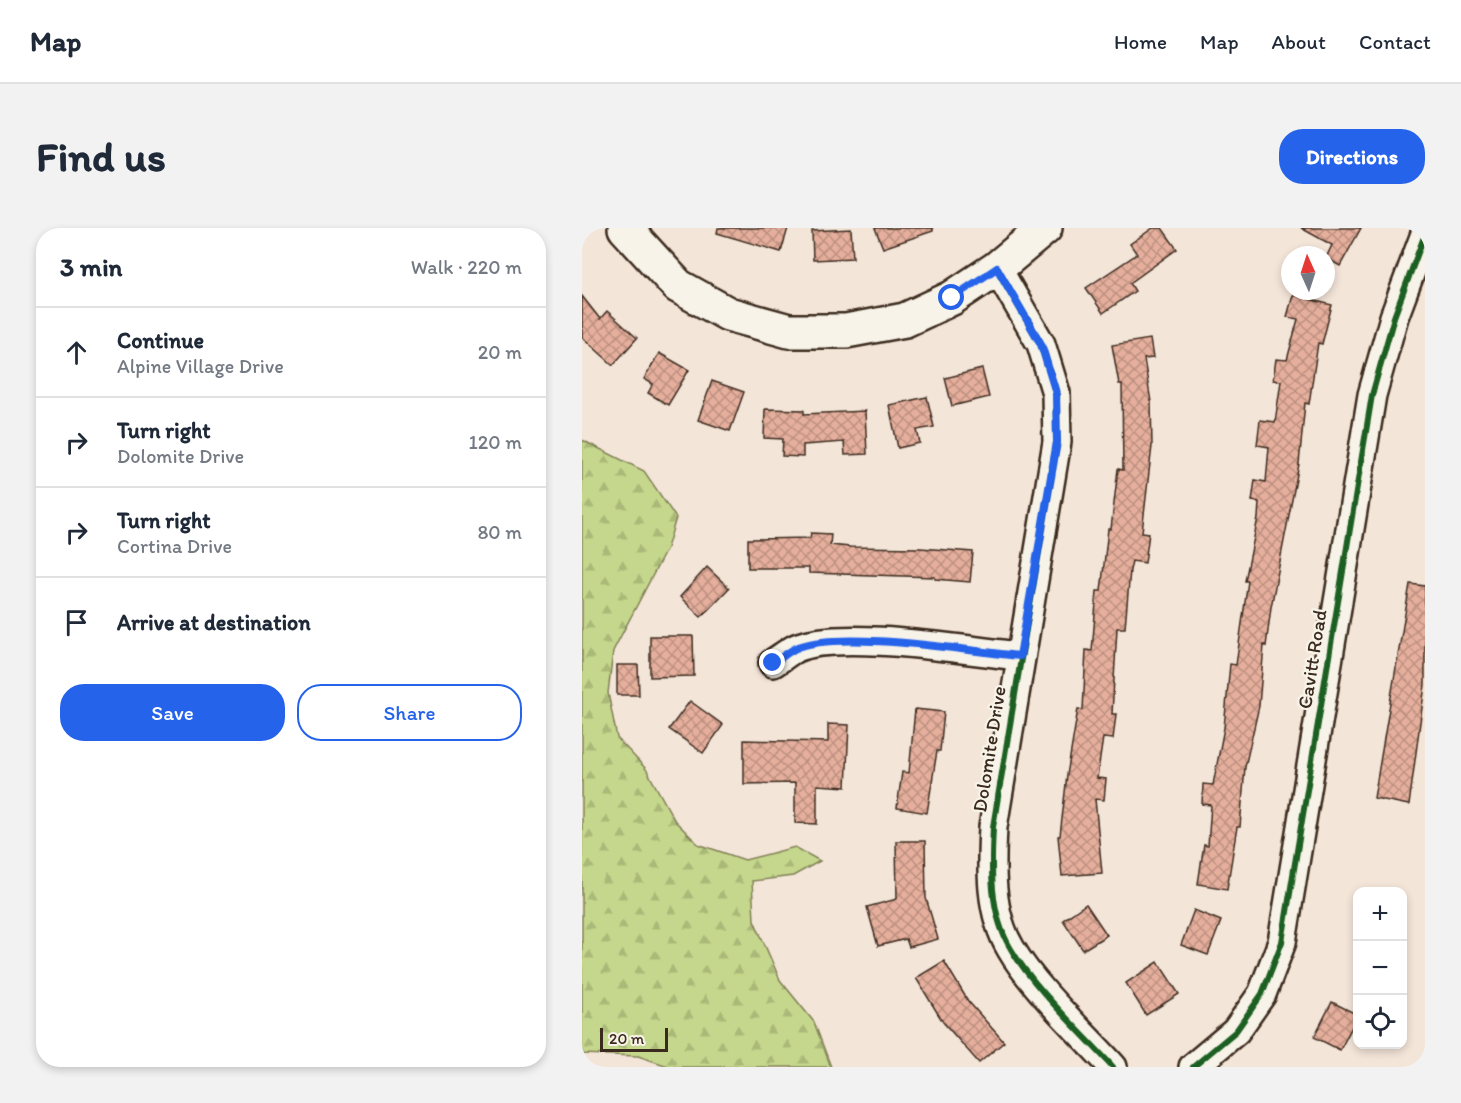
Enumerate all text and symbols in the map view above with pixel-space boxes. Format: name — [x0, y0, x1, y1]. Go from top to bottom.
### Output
text: Map — [30, 24, 81, 58]
text: Home — [1114, 29, 1167, 54]
text: Map — [1200, 29, 1239, 54]
text: About — [1272, 29, 1326, 54]
text: Contact — [1359, 29, 1431, 54]
button: Directions — [1279, 129, 1425, 184]
text: Find us — [36, 131, 166, 182]
north arrow — [1281, 246, 1335, 300]
text: 3 min — [60, 251, 122, 283]
text: Walk · 220 m — [411, 255, 522, 279]
route start — [938, 284, 964, 310]
text: Continue — [117, 327, 204, 354]
icon: ahead — [60, 336, 93, 369]
text: 20 m — [478, 340, 522, 364]
text: Alpine Village Drive — [117, 354, 284, 378]
text: Turn right — [117, 417, 211, 444]
icon: right — [60, 426, 93, 459]
text: 120 m — [469, 430, 522, 454]
text: Dolomite Drive — [117, 444, 244, 468]
text: Turn right — [117, 507, 211, 534]
icon: right — [60, 516, 93, 549]
text: 80 m — [477, 520, 522, 544]
text: Cortina Drive — [117, 534, 232, 558]
icon: arrive — [60, 606, 93, 639]
street label: Cavitt Road — [1292, 608, 1332, 710]
text: Arrive at destination — [117, 609, 311, 636]
route end — [759, 649, 785, 675]
button: Save — [60, 684, 285, 741]
button: Share — [297, 684, 522, 741]
street label: Dolomite Drive — [967, 684, 1011, 814]
map controls — [1353, 887, 1407, 1049]
button: + — [1353, 887, 1407, 941]
button: − — [1353, 941, 1407, 995]
button: locate — [1353, 995, 1407, 1049]
scale bar — [600, 1025, 668, 1052]
text: 20 m — [609, 1029, 644, 1048]

